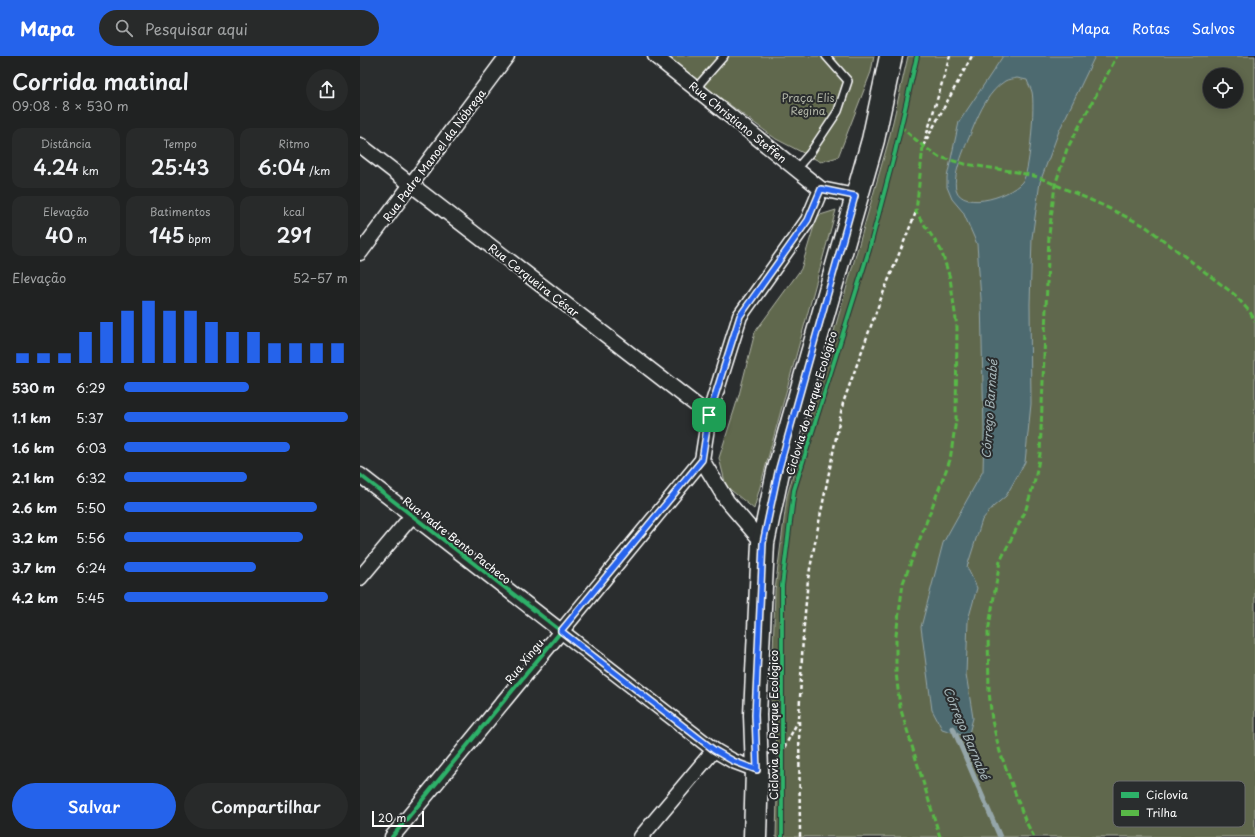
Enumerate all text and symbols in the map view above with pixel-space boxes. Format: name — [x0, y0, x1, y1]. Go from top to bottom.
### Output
search box — [99, 10, 379, 46]
text: Mapa — [20, 14, 75, 42]
icon: search — [113, 17, 135, 39]
text: Pesquisar aqui — [145, 17, 248, 40]
text: Mapa — [1071, 18, 1110, 39]
text: Rotas — [1132, 18, 1170, 39]
text: Salvos — [1192, 18, 1235, 39]
text: Corrida matinal — [12, 64, 189, 97]
map controls — [1203, 68, 1243, 108]
button: locate — [1203, 68, 1243, 108]
button: share — [306, 69, 348, 111]
street label: Rua Christiano Steffen — [685, 77, 791, 167]
street label: Rua Padre Manoel da Nóbrega — [378, 85, 490, 225]
park label: Praça Elis Regina — [781, 89, 835, 119]
text: 09:08 · 8 × 530 m — [12, 96, 129, 115]
text: Distância — [41, 135, 91, 152]
text: Tempo — [163, 135, 197, 152]
text: Ritmo — [278, 135, 310, 152]
text: 4.24 — [33, 152, 79, 182]
text: 25:43 — [151, 152, 209, 182]
text: 6:04 — [258, 152, 306, 182]
text: km — [79, 162, 99, 179]
text: /km — [306, 162, 330, 179]
text: Elevação — [43, 203, 89, 220]
text: Batimentos — [150, 203, 210, 220]
text: kcal — [283, 203, 305, 220]
text: 40 — [45, 220, 73, 250]
text: 145 — [149, 220, 185, 250]
text: 291 — [276, 220, 312, 250]
text: m — [73, 230, 87, 247]
text: bpm — [185, 230, 211, 247]
street label: Rua Cerqueira César — [485, 239, 583, 321]
text: Elevação — [12, 268, 66, 287]
text: 52–57 m — [293, 268, 348, 287]
street label: Ciclovia do Parque Ecológico — [781, 329, 841, 477]
water label: Córrego Barnabé — [977, 357, 1002, 459]
text: 530 m — [12, 378, 55, 397]
text: 6:29 — [76, 378, 105, 397]
pin — [692, 398, 726, 432]
icon: arrive — [698, 404, 720, 426]
text: 1.1 km — [12, 408, 51, 427]
text: 5:37 — [76, 408, 103, 427]
text: 1.6 km — [12, 438, 54, 457]
text: 6:03 — [76, 438, 107, 457]
text: 2.1 km — [12, 468, 54, 487]
text: 6:32 — [76, 468, 106, 487]
street label: Rua Padre Bento Pacheco — [399, 492, 515, 588]
text: 2.6 km — [12, 498, 57, 517]
text: 5:50 — [76, 498, 106, 517]
text: 3.2 km — [12, 528, 58, 547]
text: 5:56 — [76, 528, 105, 547]
text: 3.7 km — [12, 558, 56, 577]
text: 6:24 — [76, 558, 106, 577]
text: 4.2 km — [12, 588, 58, 607]
text: 5:45 — [76, 588, 105, 607]
street label: Rua Xingu — [501, 635, 547, 687]
street label: Ciclovia do Parque Ecológico — [765, 650, 782, 800]
water label: Córrego Barnabé — [939, 684, 995, 784]
legend — [1113, 781, 1245, 827]
button: Salvar — [12, 783, 176, 829]
button: Compartilhar — [184, 783, 348, 829]
text: Ciclovia — [1146, 786, 1188, 803]
text: Trilha — [1146, 804, 1177, 821]
scale bar — [372, 809, 424, 828]
text: 20 m — [378, 809, 406, 826]

